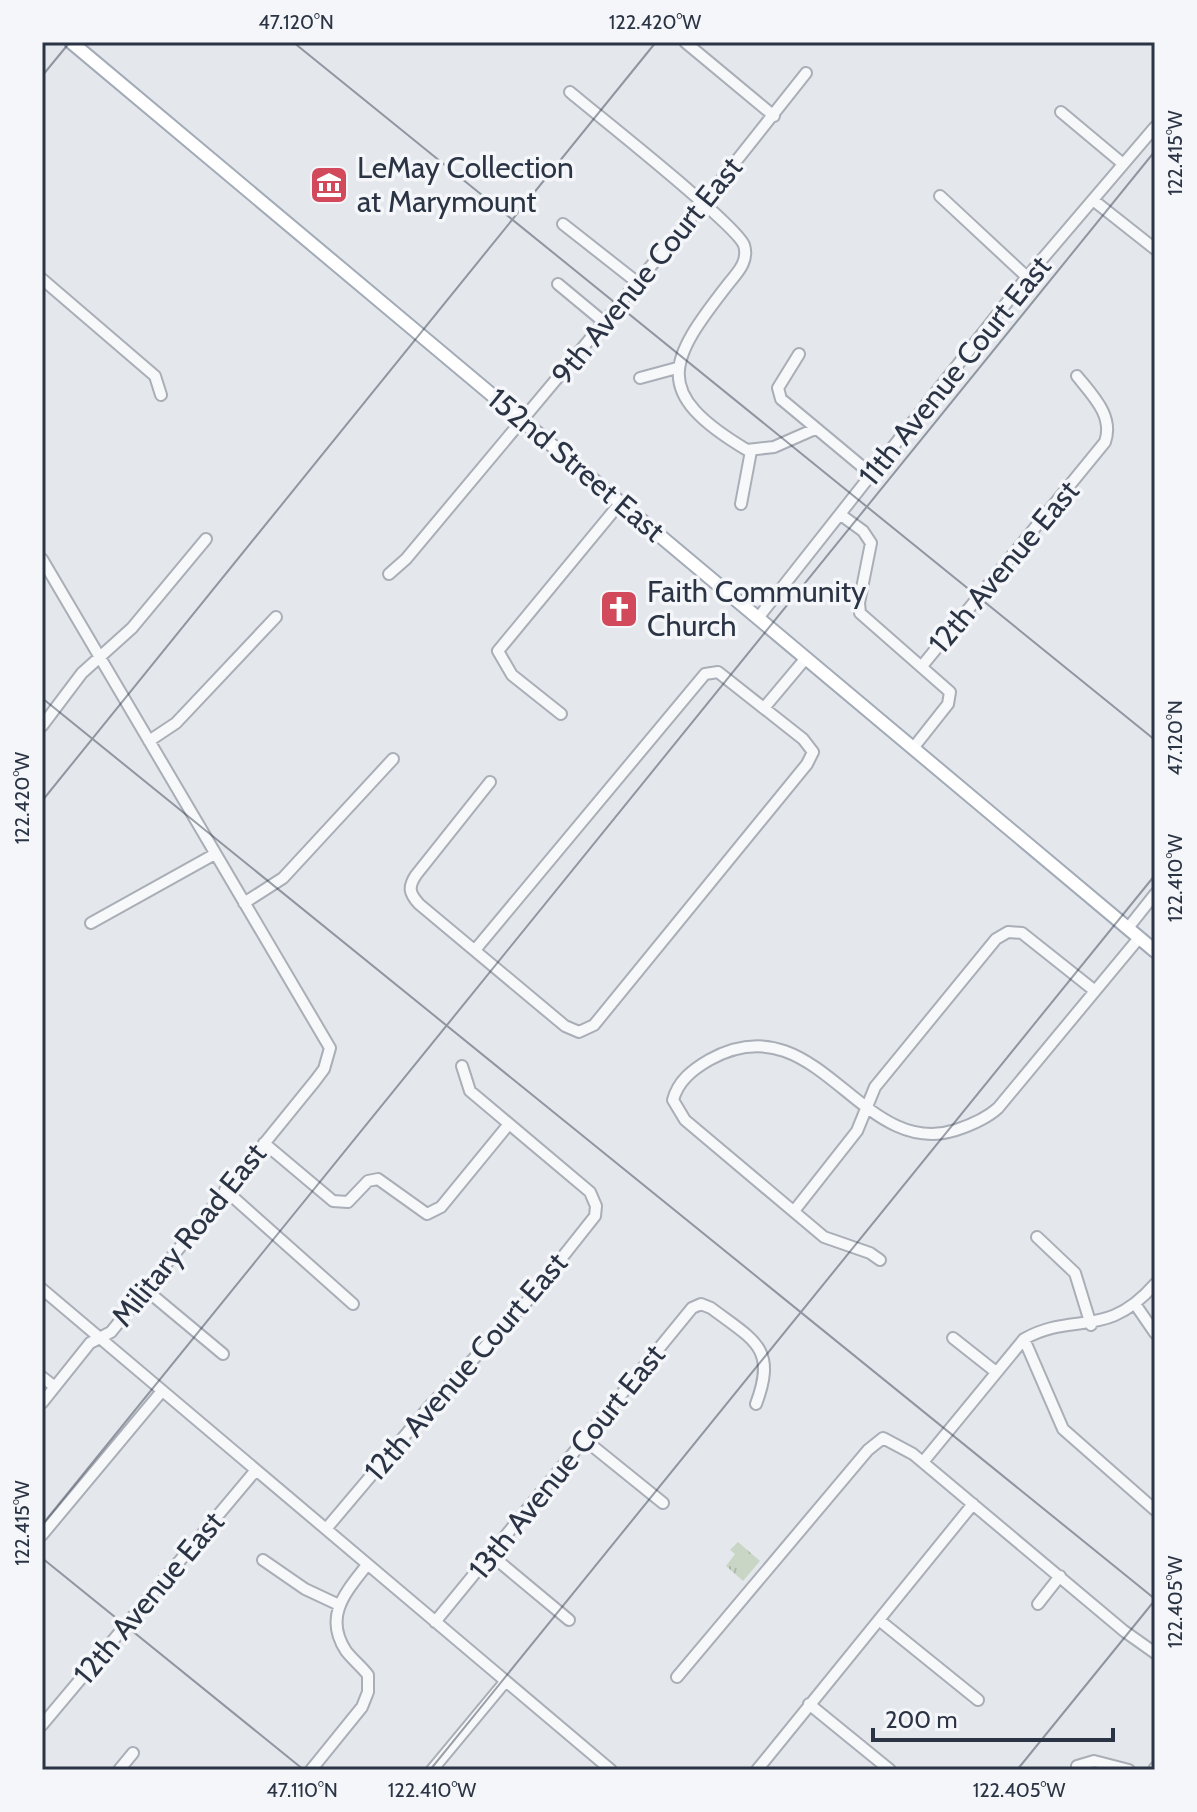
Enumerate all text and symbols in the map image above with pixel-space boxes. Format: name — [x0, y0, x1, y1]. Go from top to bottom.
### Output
text: 47.120°N — [258, 10, 334, 34]
text: 122.420°W — [609, 10, 701, 34]
text: 122.415°W — [1163, 110, 1187, 196]
place label: LeMay Collection at Marymount — [357, 149, 574, 220]
street label: 9th Avenue Court East — [543, 149, 750, 392]
museum icon: LeMay Collection at Marymount — [308, 164, 350, 206]
street label: 11th Avenue Court East — [851, 248, 1059, 493]
street label: 152nd Street East — [480, 380, 672, 549]
street label: 12th Avenue East — [921, 473, 1087, 661]
place label: Faith Community Church — [647, 573, 866, 644]
church icon: Faith Community Church — [598, 588, 640, 630]
text: 47.120°N — [1163, 700, 1187, 776]
text: 122.420°W — [10, 752, 34, 844]
text: 122.410°W — [1163, 834, 1187, 922]
street label: Military Road East — [103, 1136, 274, 1334]
street label: 12th Avenue Court East — [356, 1245, 575, 1489]
street label: 13th Avenue Court East — [461, 1337, 673, 1586]
text: 122.415°W — [10, 1480, 34, 1566]
street label: 12th Avenue East — [66, 1504, 232, 1692]
text: 122.405°W — [1163, 1556, 1187, 1648]
scale bar — [873, 1692, 1113, 1742]
text: 200 m — [885, 1705, 958, 1734]
text: 47.110°N — [266, 1778, 338, 1802]
text: 122.410°W — [388, 1778, 476, 1802]
text: 122.405°W — [973, 1778, 1065, 1802]

